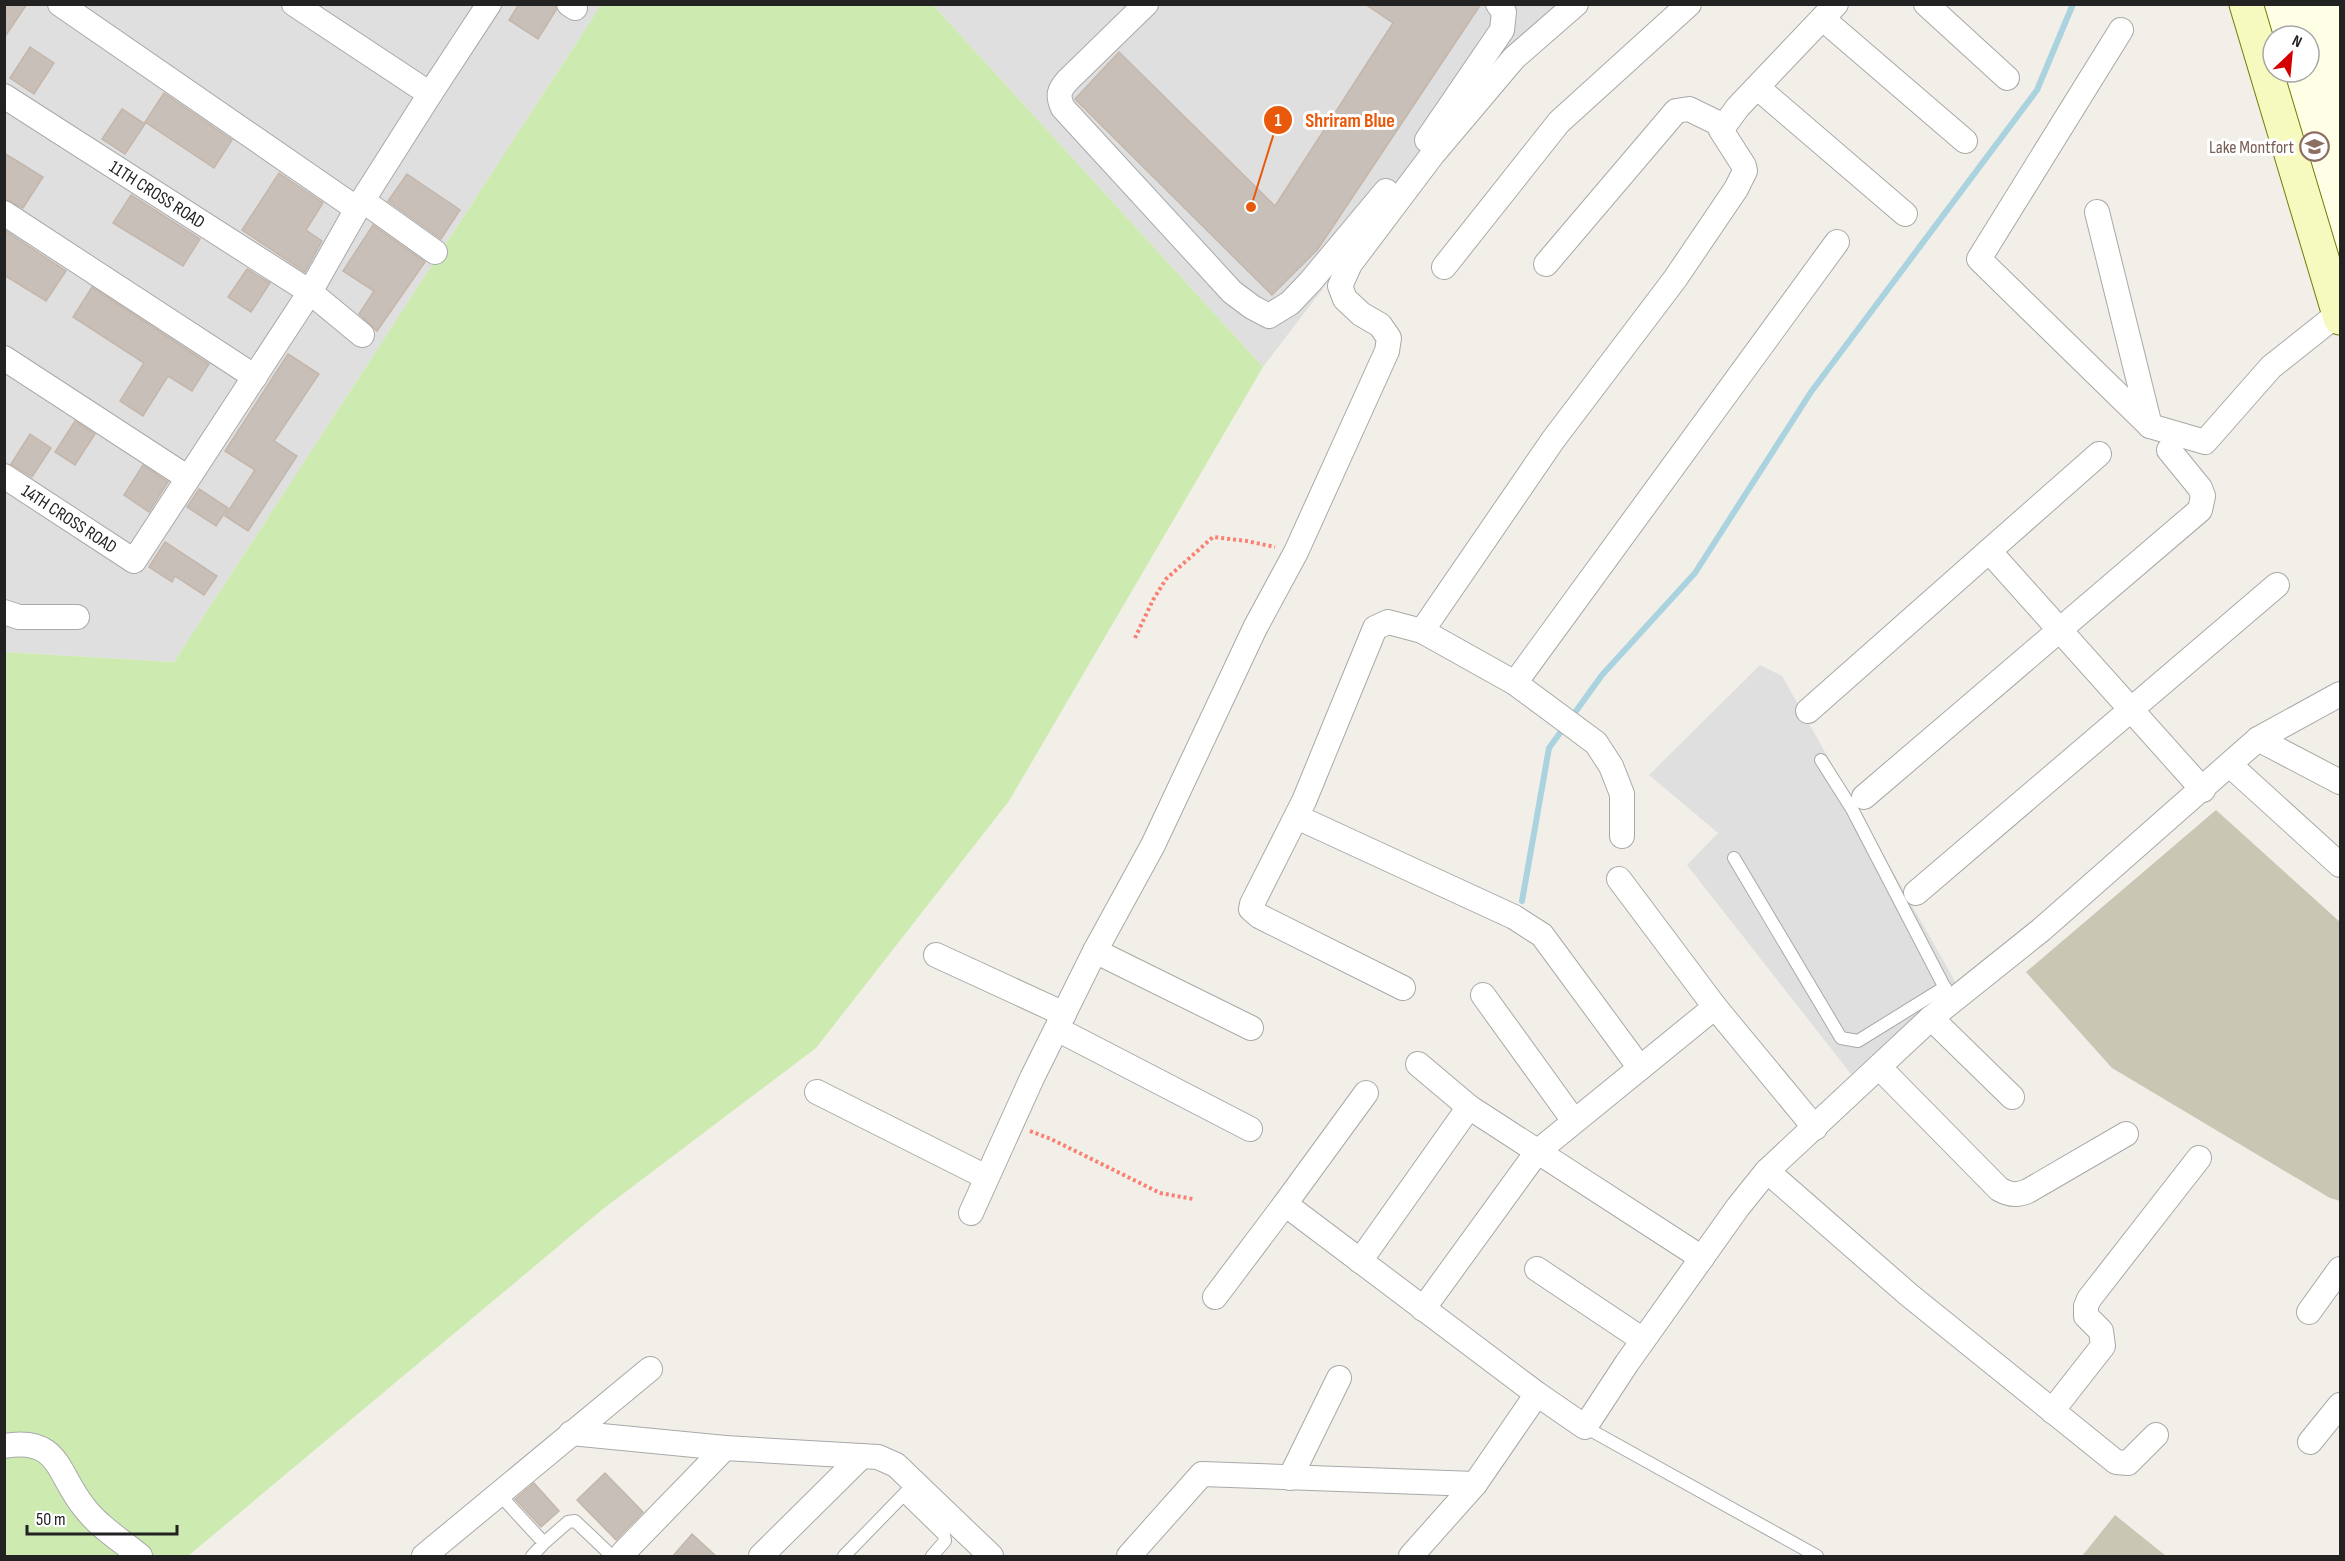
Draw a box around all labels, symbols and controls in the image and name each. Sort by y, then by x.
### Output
north arrow [2261,24,2321,84]
text: N [2289,31,2305,52]
callout: Shriram Blue [1263,101,1406,139]
text: Shriram Blue [1305,109,1395,133]
text: 1 [1274,110,1282,131]
school or university icon: Lake Montfort [2299,131,2331,163]
place label: Lake Montfort [2209,137,2294,158]
street label: 11TH CROSS ROAD [106,156,209,232]
street label: 14TH CROSS ROAD [18,480,121,557]
scale bar [27,1498,177,1536]
text: 50 m [36,1509,66,1530]

